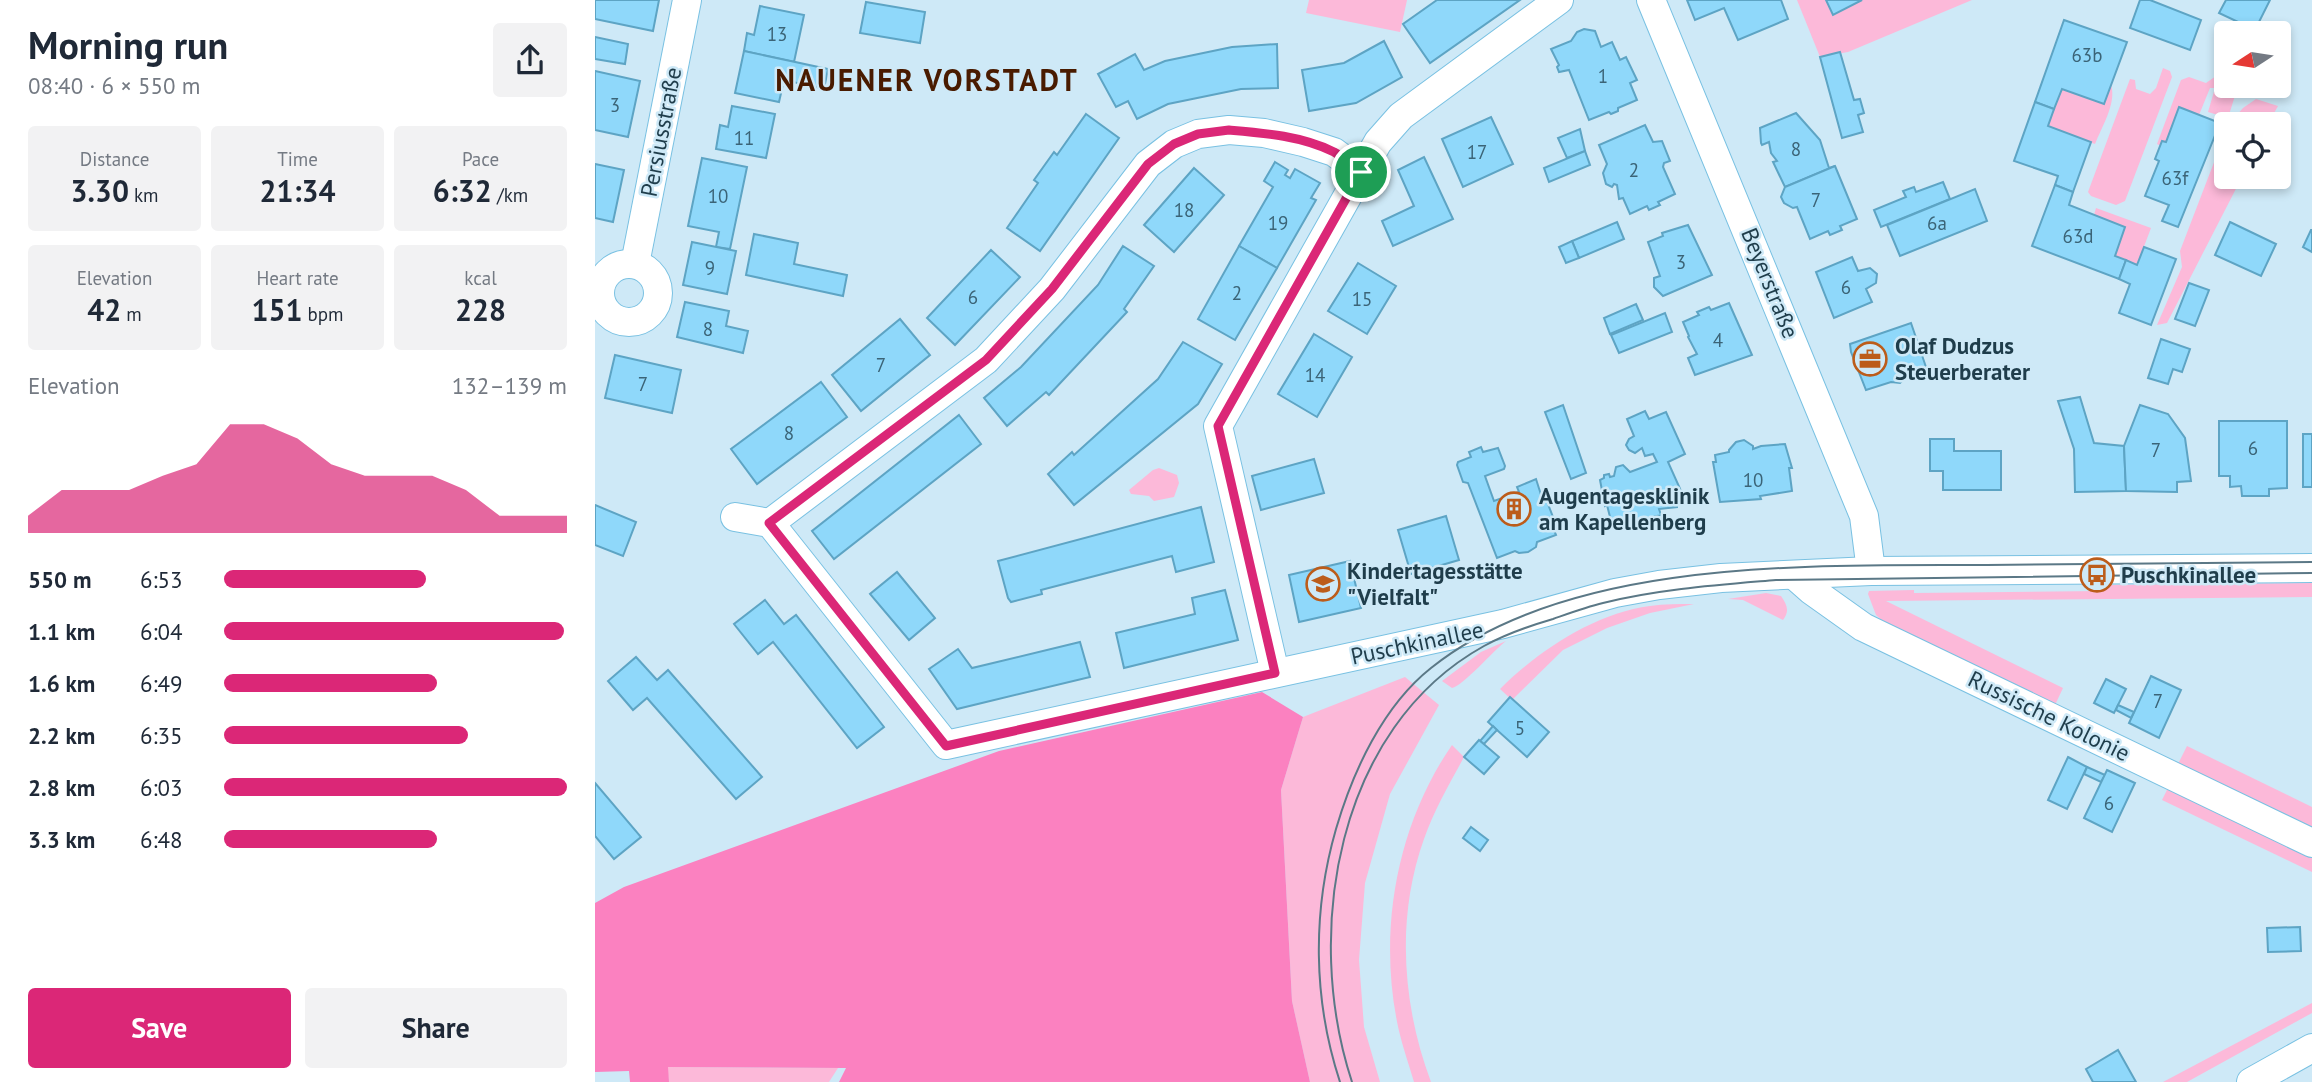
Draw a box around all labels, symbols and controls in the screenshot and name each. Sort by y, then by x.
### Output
text: Morning run [28,20,228,69]
north arrow [2214,21,2291,98]
map controls [2214,21,2291,189]
house number: 13 [767,22,787,46]
button: share [493,23,567,97]
house number: 63b [2072,43,2102,67]
district label: NAUENER VORSTADT [775,60,1079,99]
house number: 1 [1598,64,1608,88]
street label: Persiusstraße [634,65,687,199]
text: 08:40 · 6 × 550 m [28,71,200,100]
house number: 3 [610,93,620,117]
button: locate [2214,112,2291,189]
house number: 11 [734,126,754,150]
house number: 8 [1791,137,1801,161]
house number: 17 [1467,140,1487,164]
pin [1331,142,1391,202]
text: Distance [80,147,149,171]
text: Time [277,147,318,171]
text: Pace [462,147,499,171]
icon: arrive [1342,153,1380,191]
house number: 2 [1629,158,1639,182]
house number: 63f [2162,166,2189,190]
text: 3.30 [70,171,129,210]
text: 21:34 [259,171,336,210]
text: 6:32 [433,171,492,210]
text: km [129,183,159,207]
text: /km [492,183,528,207]
house number: 10 [708,184,728,208]
house number: 7 [1811,188,1821,212]
house number: 18 [1174,198,1194,222]
house number: 19 [1268,211,1288,235]
house number: 6a [1927,211,1947,235]
street label: Beyerstraße [1735,223,1806,342]
house number: 63d [2063,224,2093,248]
house number: 3 [1676,250,1686,274]
house number: 9 [705,256,715,280]
text: Elevation [77,266,152,290]
text: Heart rate [256,266,339,290]
text: kcal [464,266,497,290]
house number: 6 [1841,275,1851,299]
house number: 2 [1232,281,1242,305]
house number: 6 [968,285,978,309]
house number: 15 [1352,287,1372,311]
text: 42 [87,290,121,329]
text: 151 [251,290,302,329]
text: 228 [455,290,506,329]
text: m [121,302,142,326]
text: bpm [302,302,344,326]
house number: 8 [703,317,713,341]
house number: 4 [1713,328,1723,352]
place label: Olaf Dudzus Steuerberater [1895,331,2031,386]
office icon: Olaf Dudzus Steuerberater [1851,340,1889,378]
house number: 7 [876,353,886,377]
house number: 14 [1305,363,1325,387]
text: Elevation [28,371,120,400]
text: 132–139 m [452,371,567,400]
house number: 7 [638,372,648,396]
house number: 8 [784,421,794,445]
house number: 6 [2248,436,2258,460]
house number: 7 [2151,438,2161,462]
house number: 10 [1743,468,1763,492]
place label: Augentagesklinik am Kapellenberg [1539,481,1710,536]
building icon: Augentagesklinik am Kapellenberg [1495,490,1533,528]
place label: Kindertagesstätte "Vielfalt" [1347,556,1523,611]
bus stop icon: Puschkinallee [2078,556,2116,594]
place label: Puschkinallee [2121,560,2256,589]
text: 550 m [28,565,91,594]
text: 6:53 [140,565,183,594]
school or university icon: Kindertagesstätte "Vielfalt" [1304,565,1342,603]
street label: Puschkinallee [1348,614,1486,671]
text: 1.1 km [28,617,95,646]
text: 6:04 [140,617,183,646]
street label: Russische Kolonie [1964,664,2135,767]
text: 1.6 km [28,669,95,698]
text: 6:49 [140,669,183,698]
house number: 7 [2153,689,2163,713]
house number: 5 [1515,716,1525,740]
text: 2.2 km [28,721,95,750]
text: 6:35 [140,721,183,750]
text: 2.8 km [28,773,95,802]
text: 6:03 [140,773,183,802]
house number: 6 [2104,791,2114,815]
text: 3.3 km [28,825,95,854]
text: 6:48 [140,825,183,854]
button: Save [28,988,291,1068]
button: Share [305,988,567,1068]

